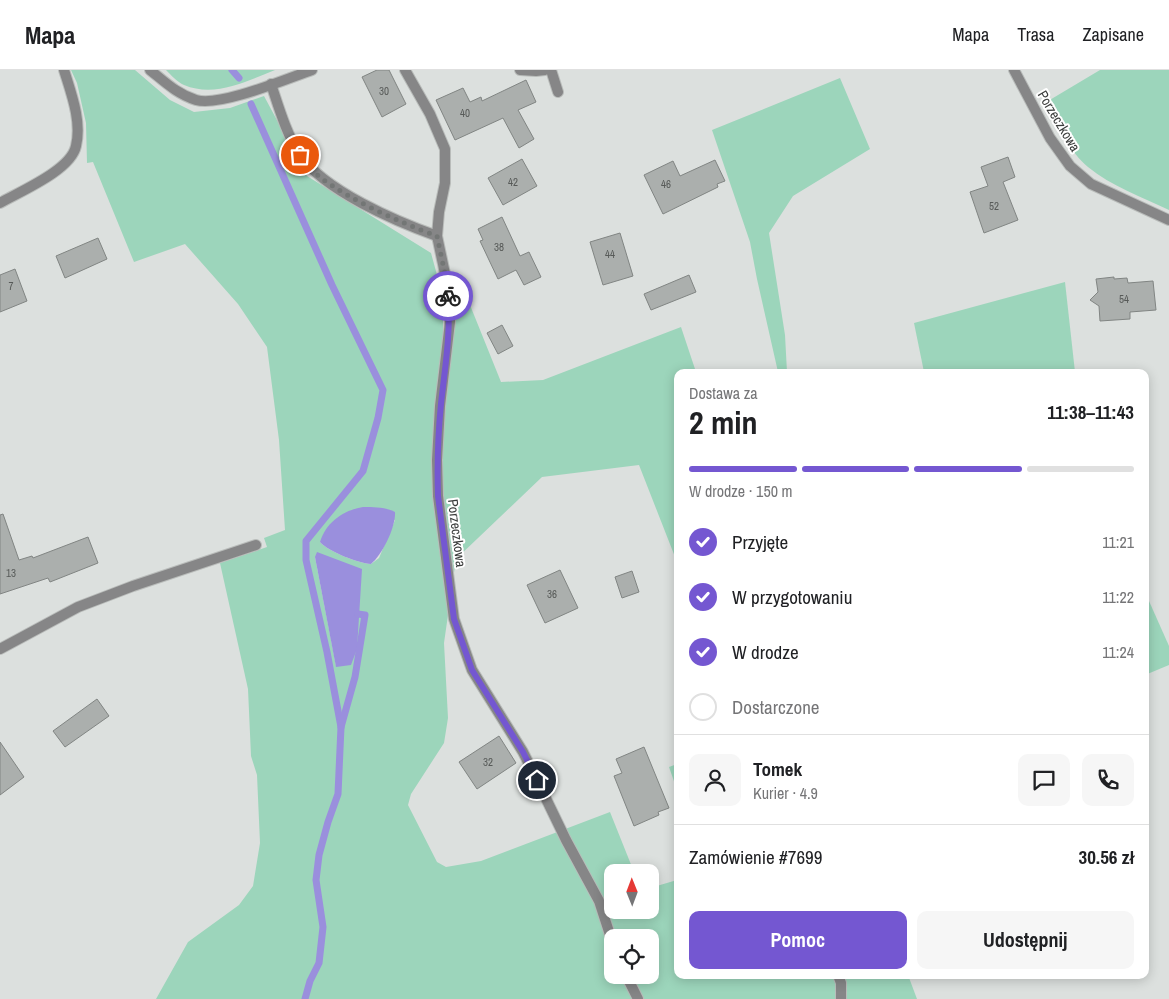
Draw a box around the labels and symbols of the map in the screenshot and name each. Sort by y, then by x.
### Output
house number: 30 [379,84,389,98]
street label: Porzeczkowa [1034,87,1085,155]
house number: 40 [460,106,470,120]
pin [279,134,321,176]
house number: 42 [508,175,518,189]
house number: 46 [661,177,671,191]
house number: 52 [989,199,999,213]
house number: 38 [494,240,504,254]
house number: 44 [605,247,615,261]
courier [423,271,473,321]
house number: 7 [8,279,14,293]
house number: 54 [1119,292,1129,306]
street label: Porzeczkowa [444,498,470,569]
house number: 13 [6,566,16,580]
house number: 36 [547,587,557,601]
house number: 32 [483,755,493,769]
pin [516,759,558,801]
north arrow [604,864,659,919]

